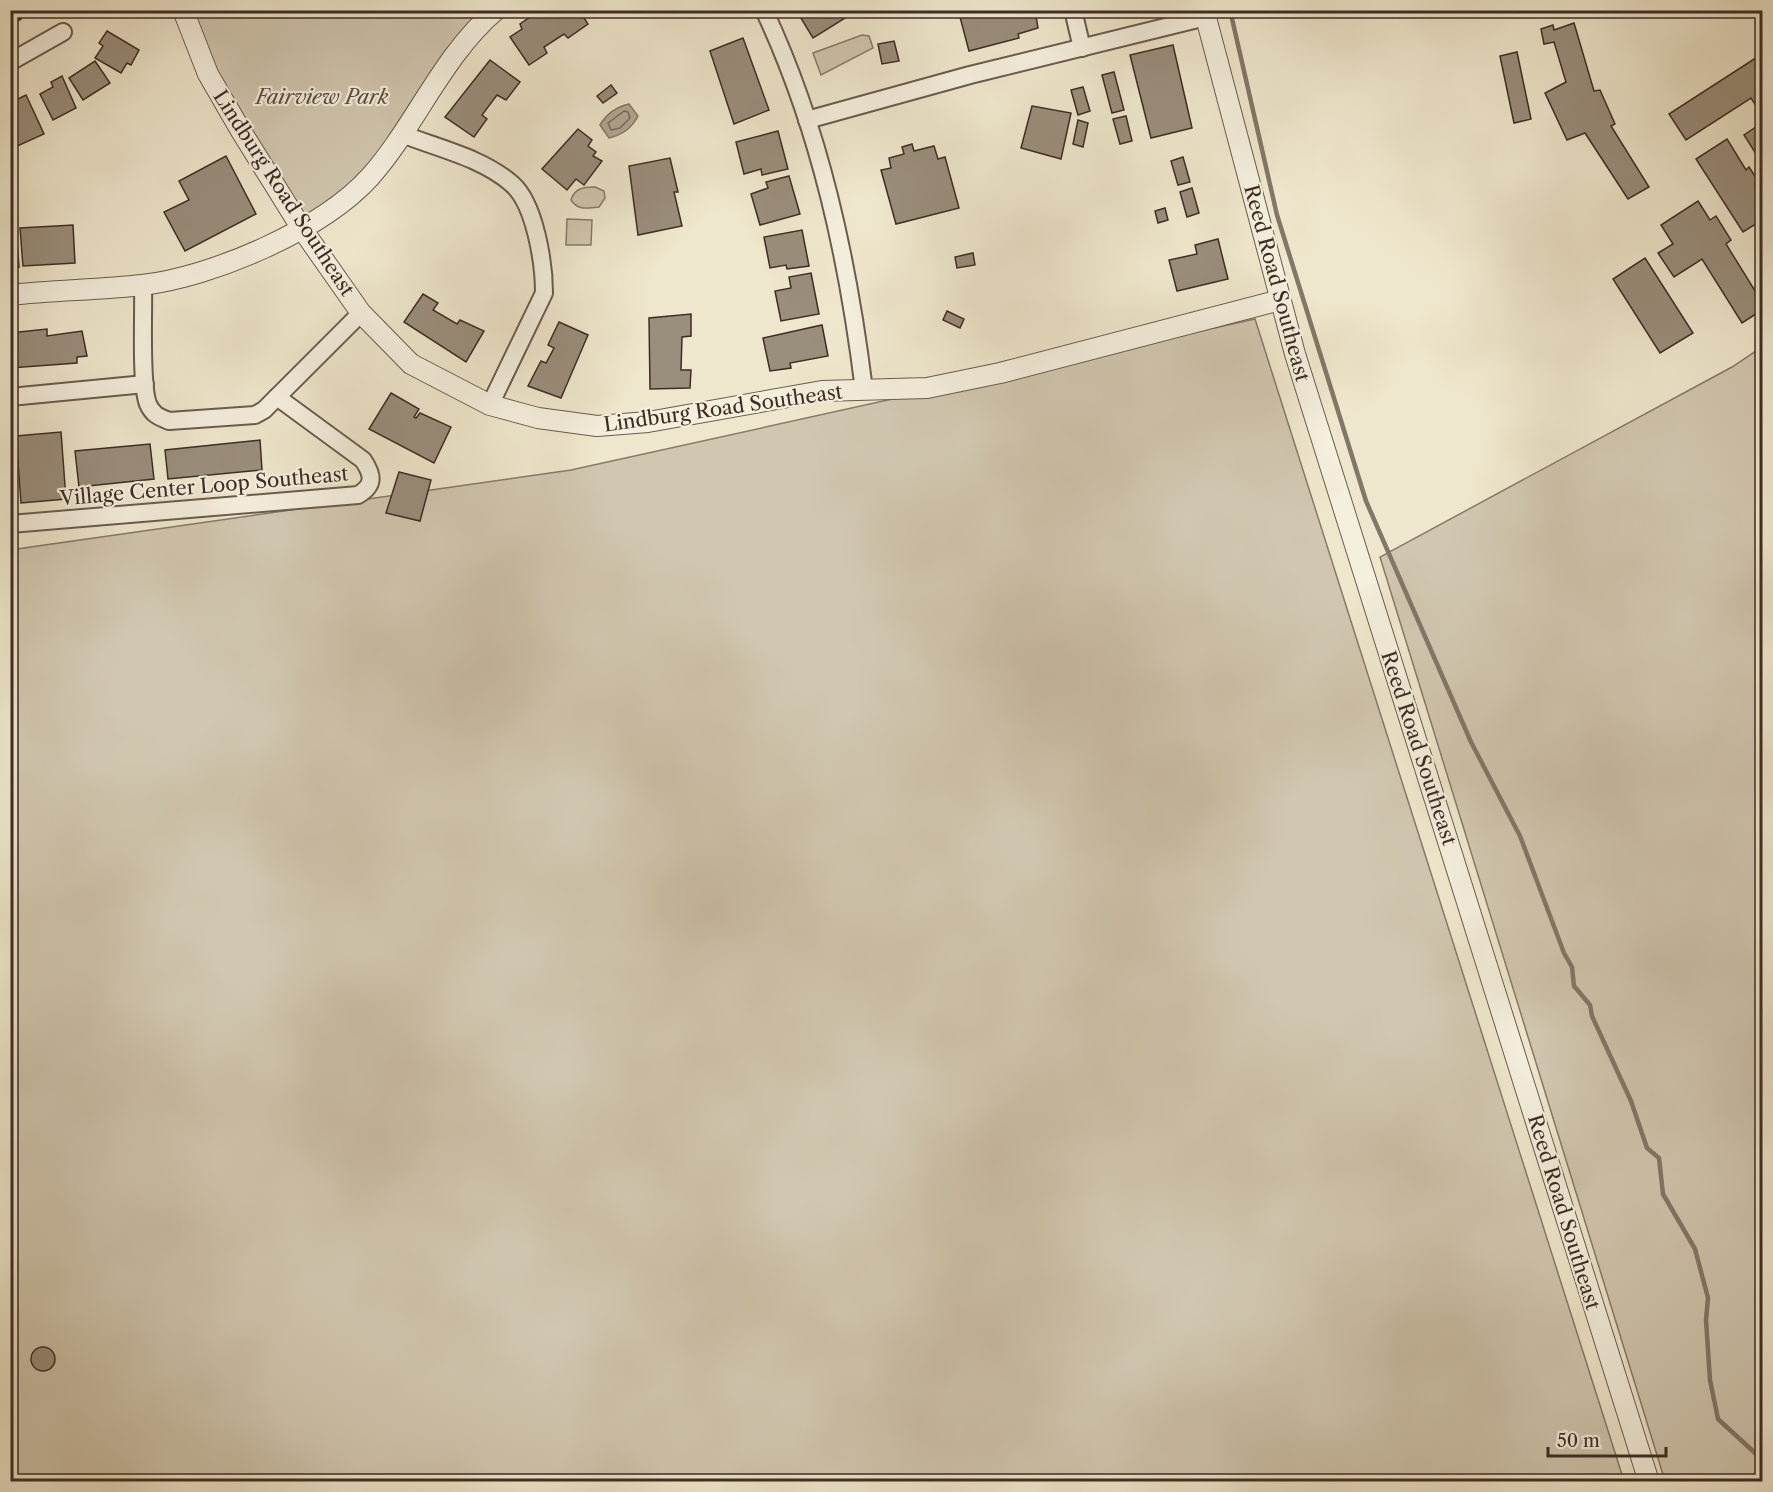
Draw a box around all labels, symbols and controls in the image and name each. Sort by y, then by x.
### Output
street label: Lindburg Road Southeast [208,85,360,301]
park label: Fairview Park [254,85,389,109]
street label: Reed Road Southeast [1239,182,1315,384]
street label: Lindburg Road Southeast [602,379,844,437]
street label: Village Center Loop Southeast [58,461,349,511]
street label: Reed Road Southeast [1376,648,1462,848]
street label: Reed Road Southeast [1523,1112,1605,1312]
scale bar [1548,1420,1666,1458]
text: 50 m [1557,1430,1600,1452]

